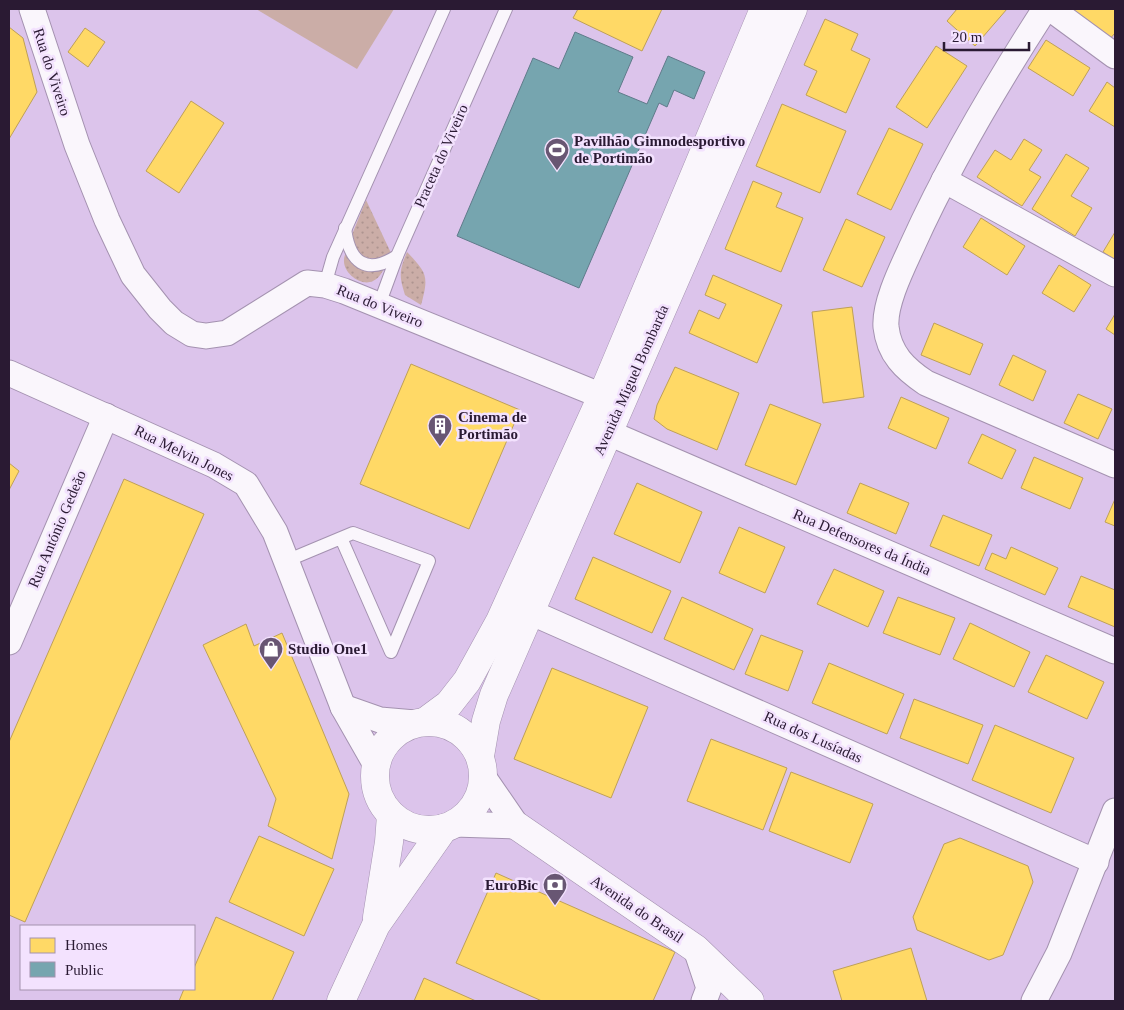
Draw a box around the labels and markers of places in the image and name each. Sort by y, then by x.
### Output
place label: Pavilhão Gimnodesportivo de Portimão [574,133,745,166]
sports icon: Pavilhão Gimnodesportivo de Portimão [544,137,570,171]
place label: Cinema de Portimão [458,409,527,442]
building icon: Cinema de Portimão [427,413,453,447]
shop icon: Studio One1 [258,636,284,670]
place label: Studio One1 [288,641,368,657]
bank icon: EuroBic [542,872,568,906]
place label: EuroBic [485,877,538,893]

